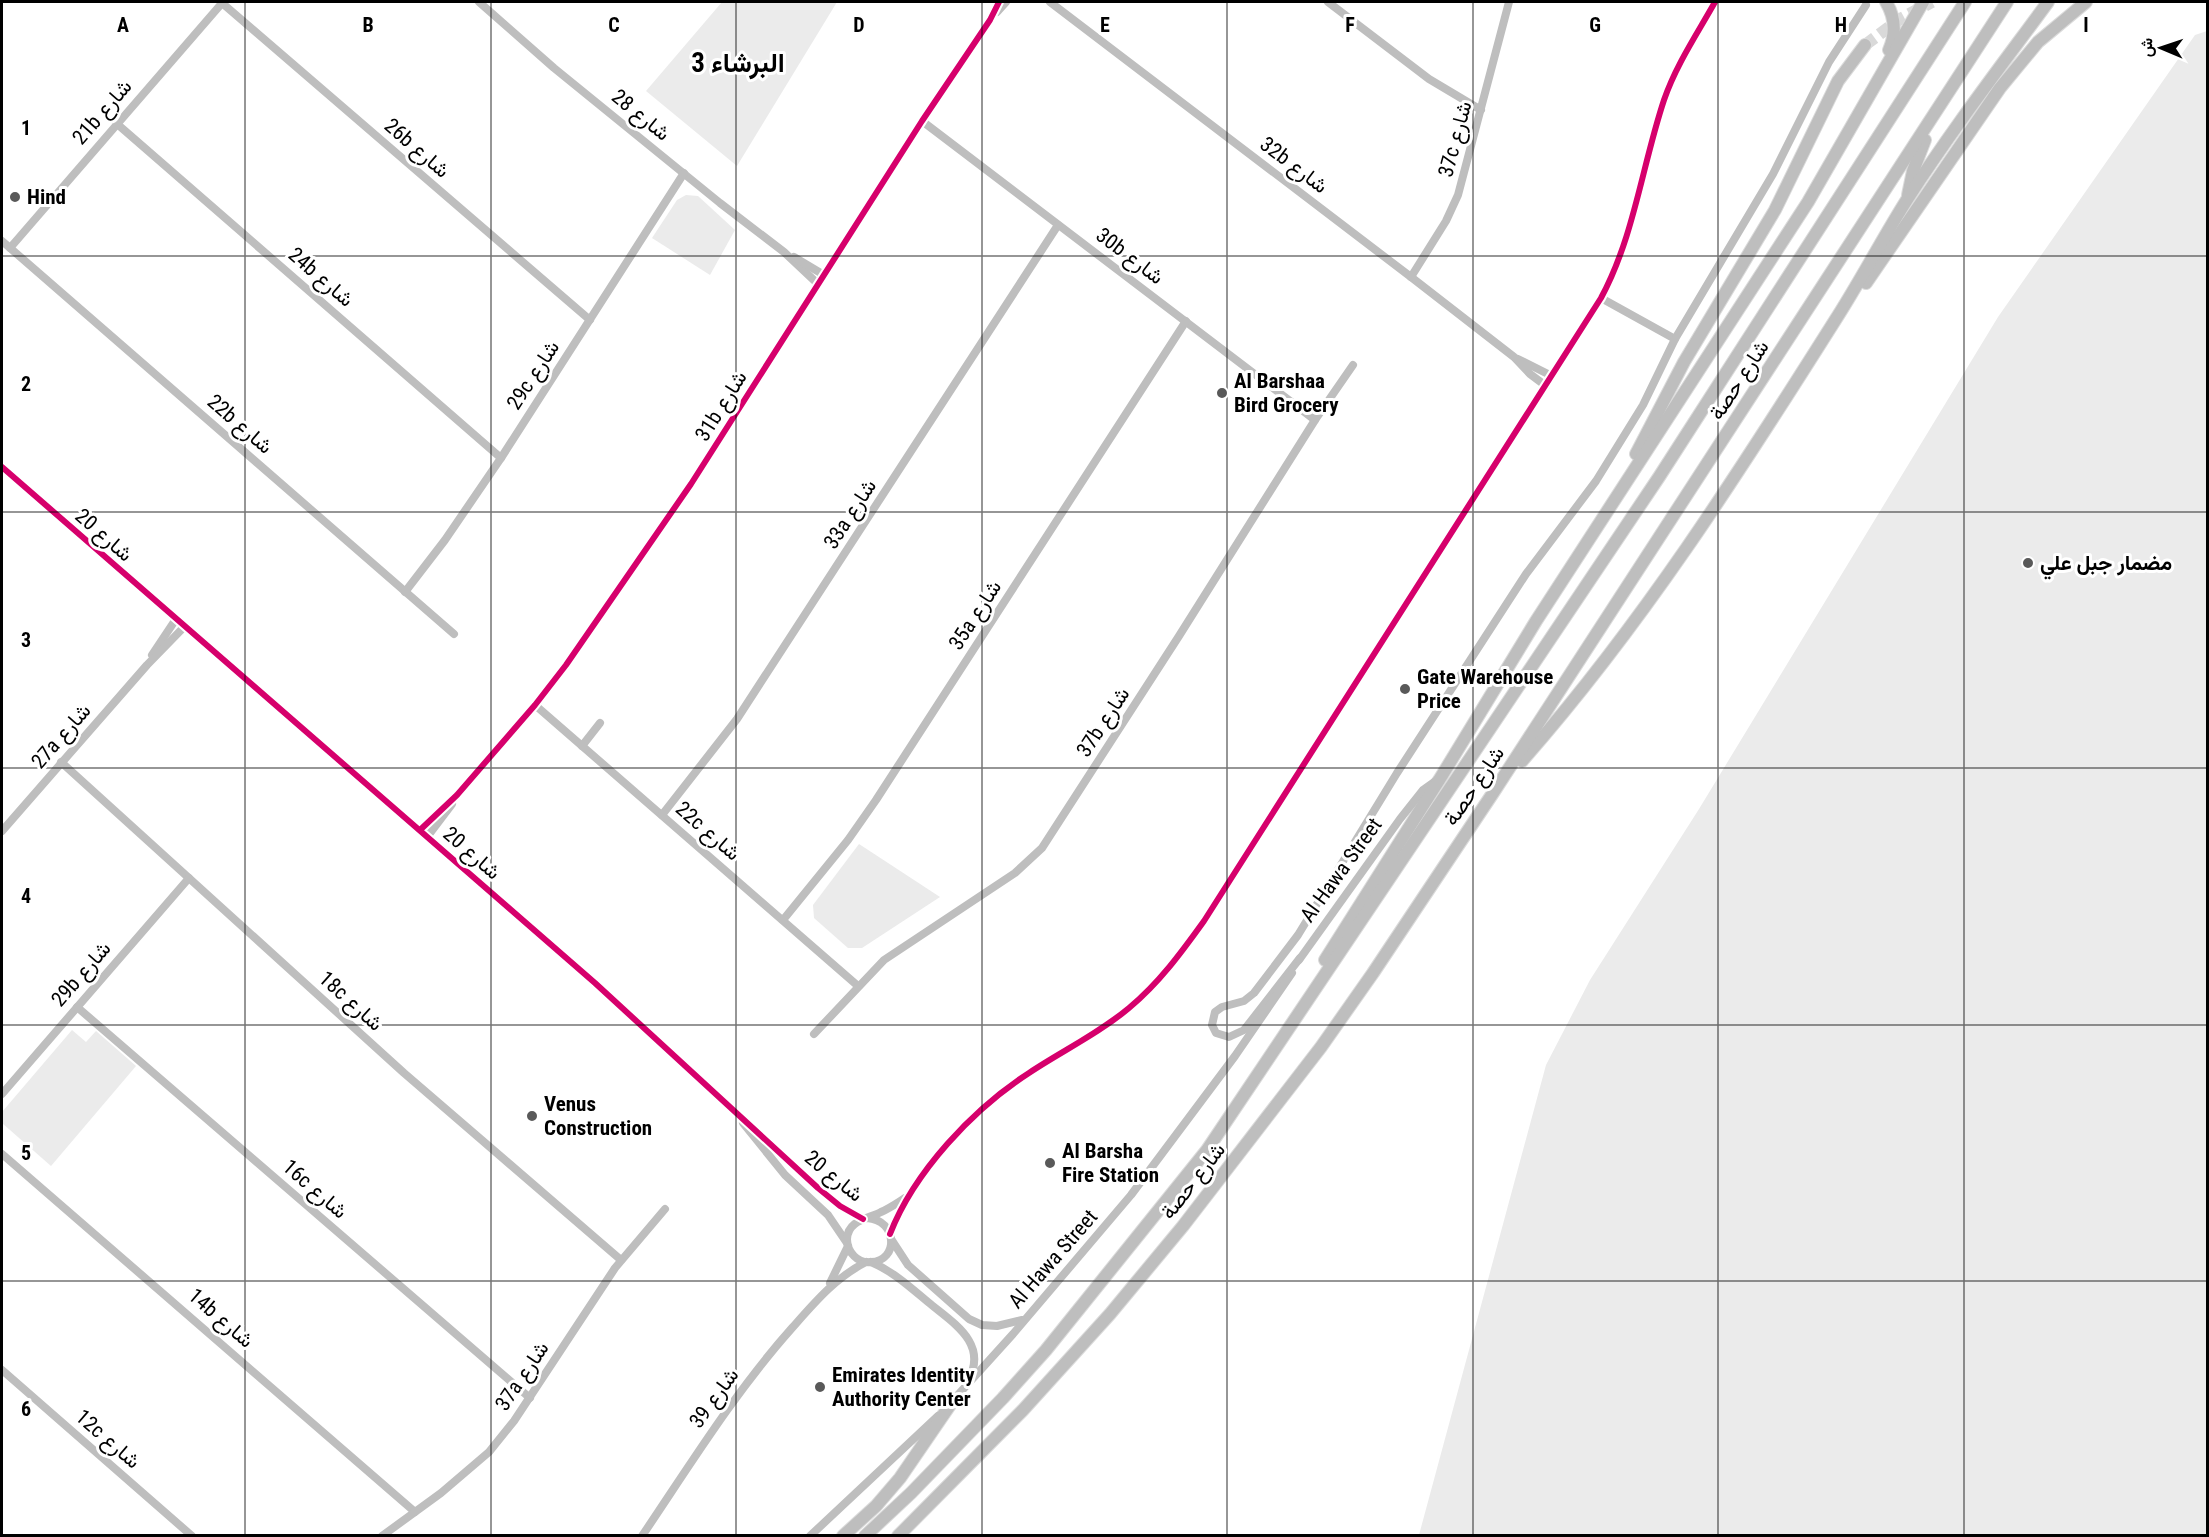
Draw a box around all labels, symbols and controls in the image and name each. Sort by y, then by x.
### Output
text: A [117,13,129,37]
text: B [362,13,374,37]
text: C [608,13,620,37]
text: D [853,13,865,37]
text: E [1100,13,1110,37]
text: F [1345,13,1355,37]
text: G [1589,13,1601,37]
text: H [1835,13,1847,37]
text: I [2083,13,2089,37]
north arrow [2131,18,2191,78]
text: ش [2137,38,2156,57]
district label: البرشاء 3 [691,47,785,80]
street label: 21b شارع [67,75,138,151]
street label: شارع 28 [606,84,675,147]
street label: 37c شارع [1433,98,1479,180]
street label: 26b شارع [378,113,454,184]
text: 1 [21,116,31,140]
street label: 32b شارع [1254,132,1332,200]
place label: Hind [27,185,66,209]
marker: Hind [8,190,22,204]
street label: 30b شارع [1090,223,1168,291]
street label: 24b شارع [282,242,358,313]
street label: 29c شارع [502,336,566,415]
street label: شارع حصة [1704,336,1775,425]
street label: 31b شارع [690,366,754,447]
place label: Al Barshaa Bird Grocery [1234,369,1339,417]
text: 2 [21,372,31,396]
marker: Al Barshaa Bird Grocery [1215,386,1229,400]
street label: 22b شارع [201,389,277,460]
street label: 33a شارع [819,475,883,554]
street label: شارع 20 [69,504,137,568]
place label: مضمار جبل علي [2040,551,2172,580]
marker: مضمار جبل علي [2021,556,2035,570]
street label: 35a شارع [944,576,1008,655]
text: 3 [21,628,31,652]
place label: Gate Warehouse Price [1417,665,1553,713]
marker: Gate Warehouse Price [1398,682,1412,696]
street label: 37b شارع [1072,683,1136,762]
street label: 27a شارع [26,699,97,775]
street label: شارع حصة [1439,742,1511,831]
street label: 22c شارع [670,797,745,867]
street label: Al Hawa Street [1295,813,1387,927]
street label: شارع 20 [437,822,505,886]
text: 4 [21,884,31,908]
street label: 29b شارع [46,937,117,1013]
street label: 18c شارع [313,966,388,1037]
place label: Venus Construction [544,1092,652,1140]
marker: Venus Construction [525,1109,539,1123]
street label: شارع حصة [1156,1138,1232,1225]
place label: Al Barsha Fire Station [1062,1139,1159,1187]
text: 5 [21,1141,31,1165]
street label: شارع 20 [799,1145,868,1208]
street label: 16c شارع [277,1155,352,1225]
marker: Al Barsha Fire Station [1043,1156,1057,1170]
street label: Al Hawa Street [1004,1205,1102,1313]
street label: 14b شارع [182,1283,258,1354]
street label: 37a شارع [490,1337,555,1416]
place label: Emirates Identity Authority Center [832,1363,975,1411]
street label: شارع 39 [684,1364,745,1434]
marker: Emirates Identity Authority Center [813,1380,827,1394]
text: 6 [21,1397,31,1421]
street label: 12c شارع [70,1405,145,1475]

